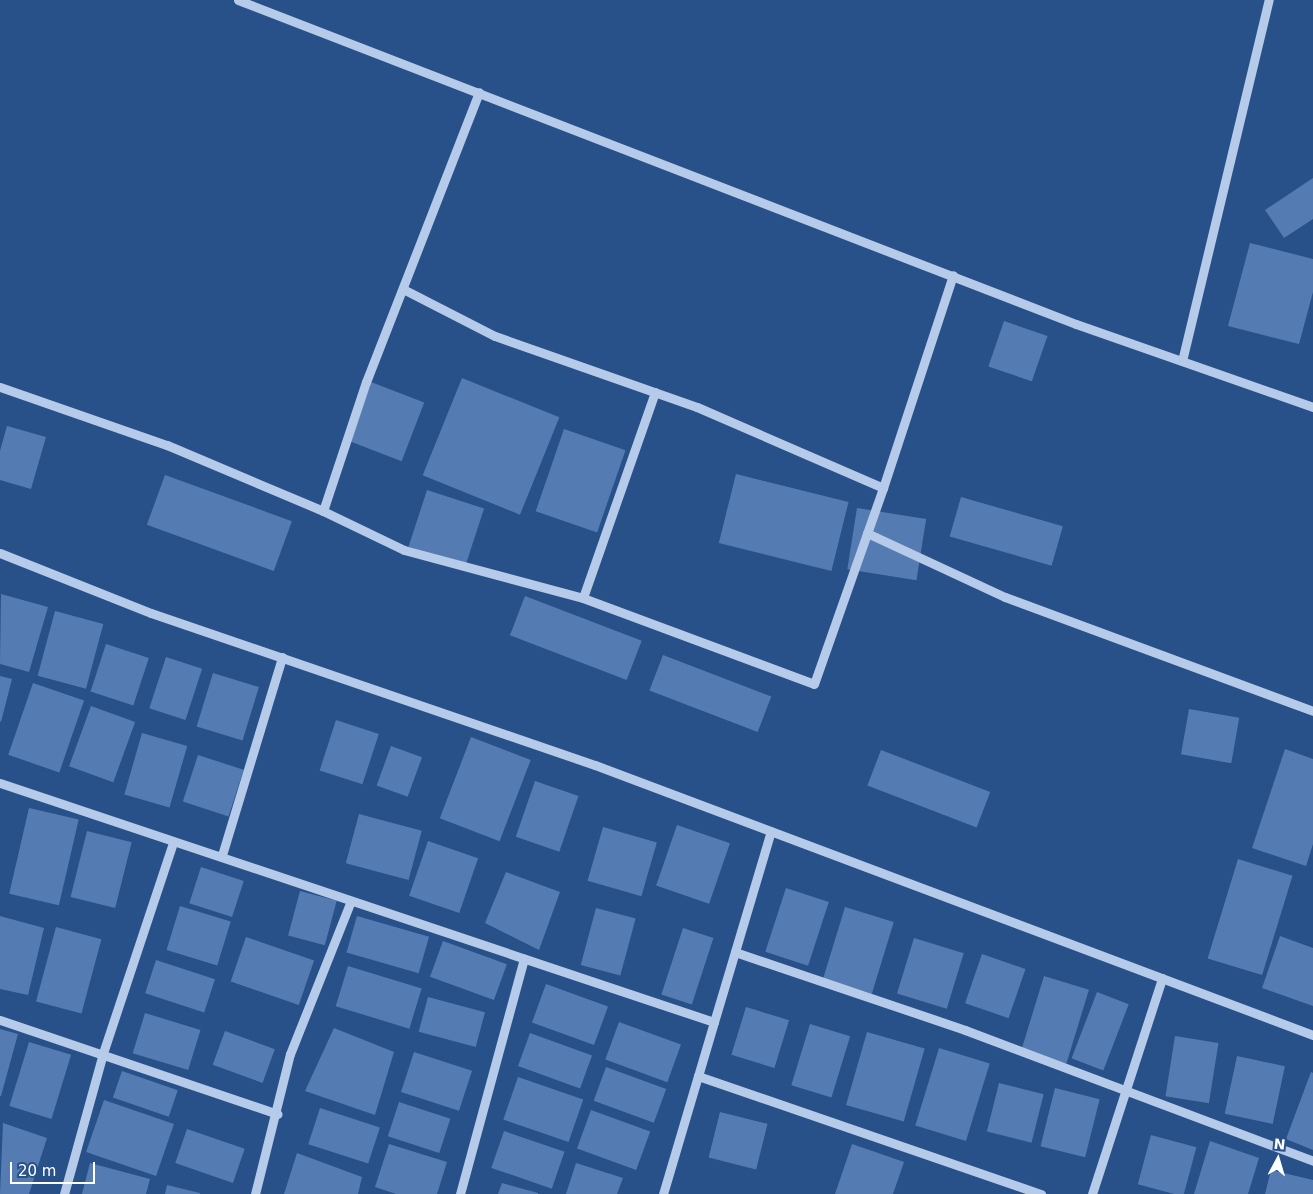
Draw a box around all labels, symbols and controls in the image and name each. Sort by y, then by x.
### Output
north arrow [1253,1134,1303,1184]
text: N [1273,1136,1286,1153]
scale bar [12,1152,98,1184]
text: 20 m [18,1162,56,1180]

